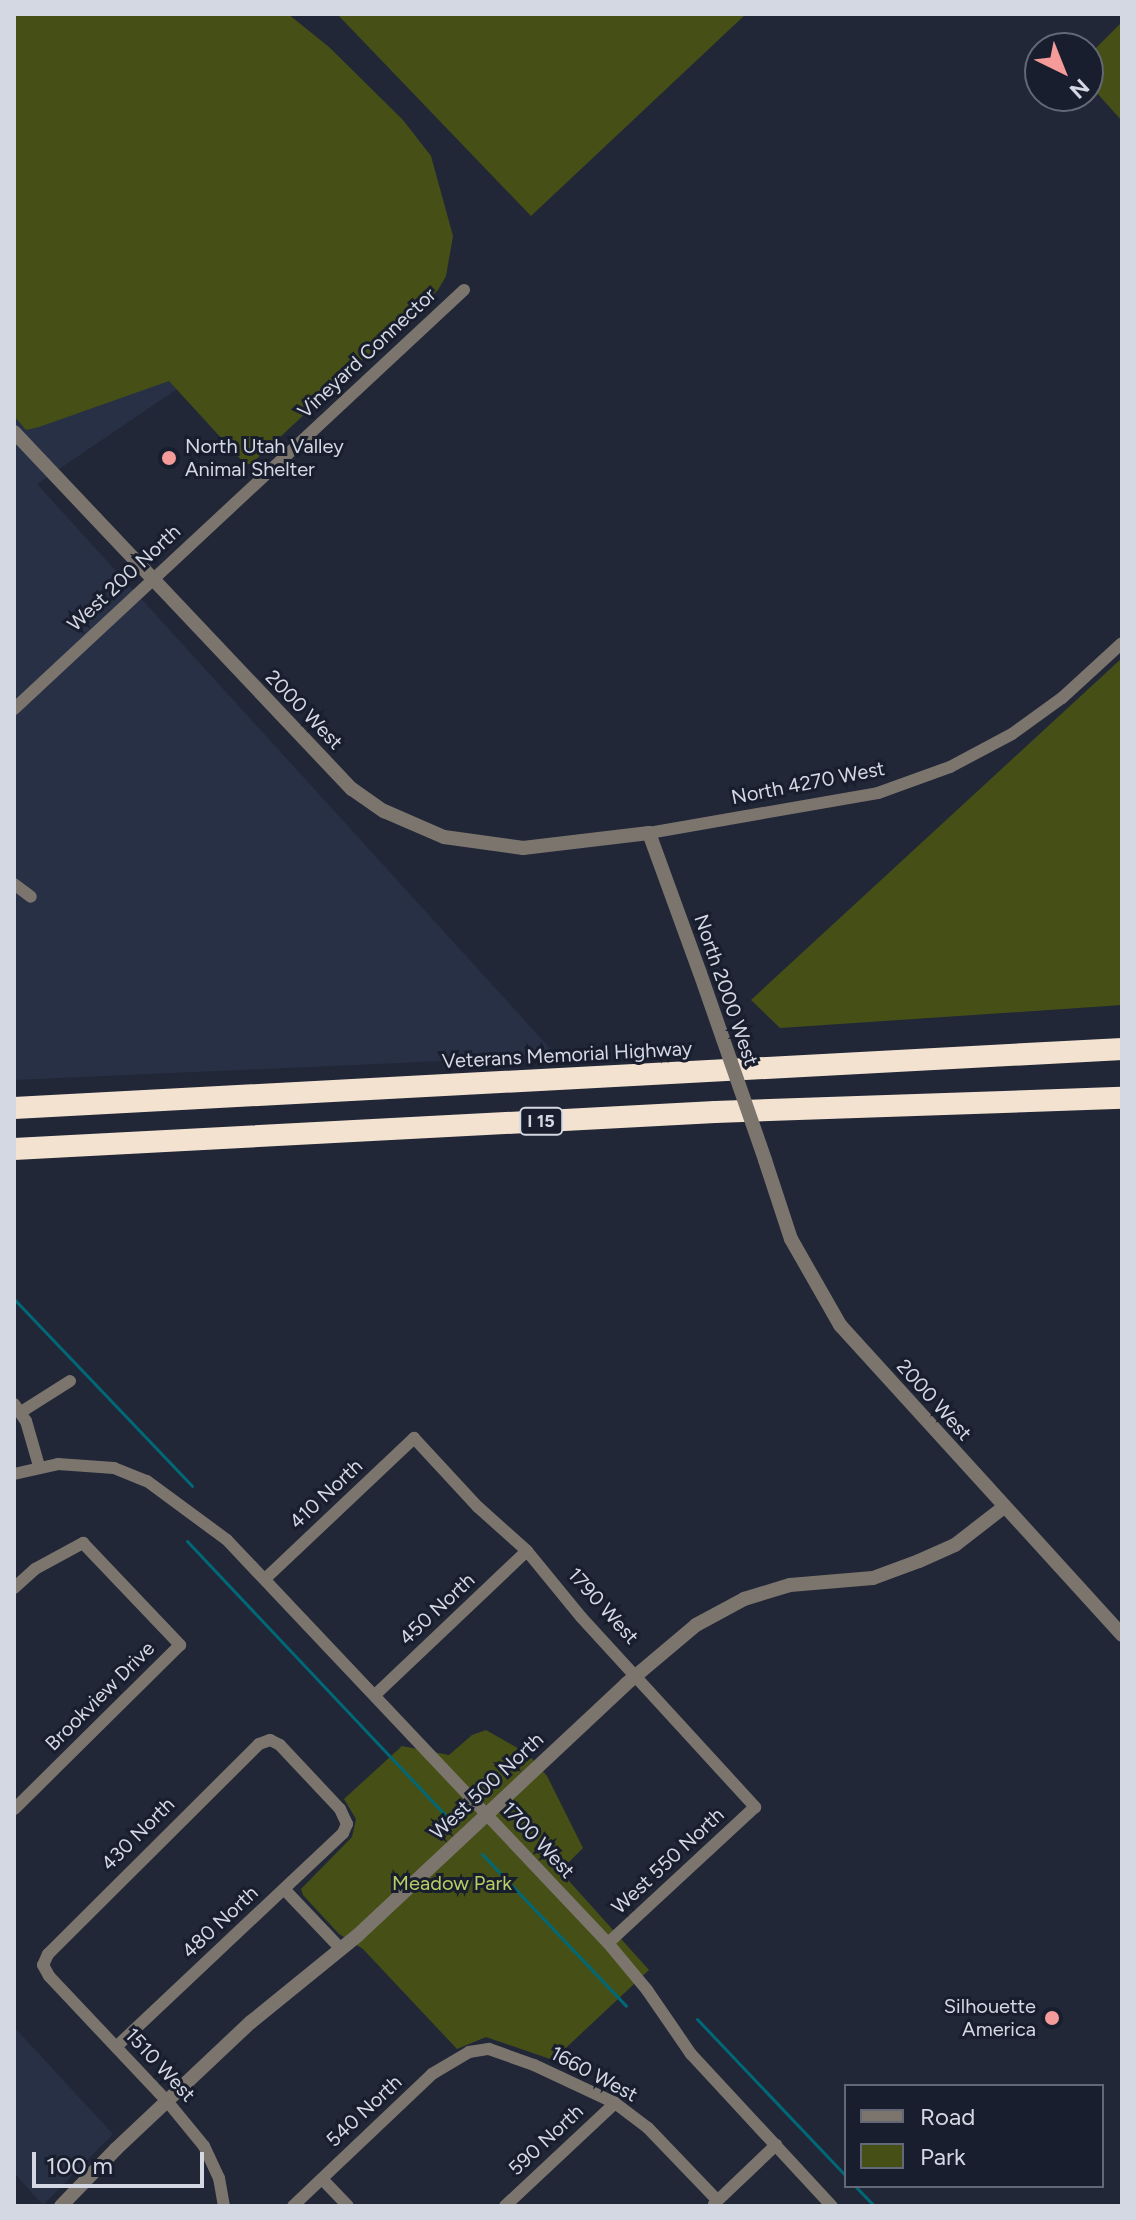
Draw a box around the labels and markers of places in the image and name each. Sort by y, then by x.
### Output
place label: North Utah Valley Animal Shelter [185,434,344,481]
marker: North Utah Valley Animal Shelter [160,449,178,467]
place label: Silhouette America [944,1994,1036,2041]
marker: Silhouette America [1043,2009,1061,2027]

